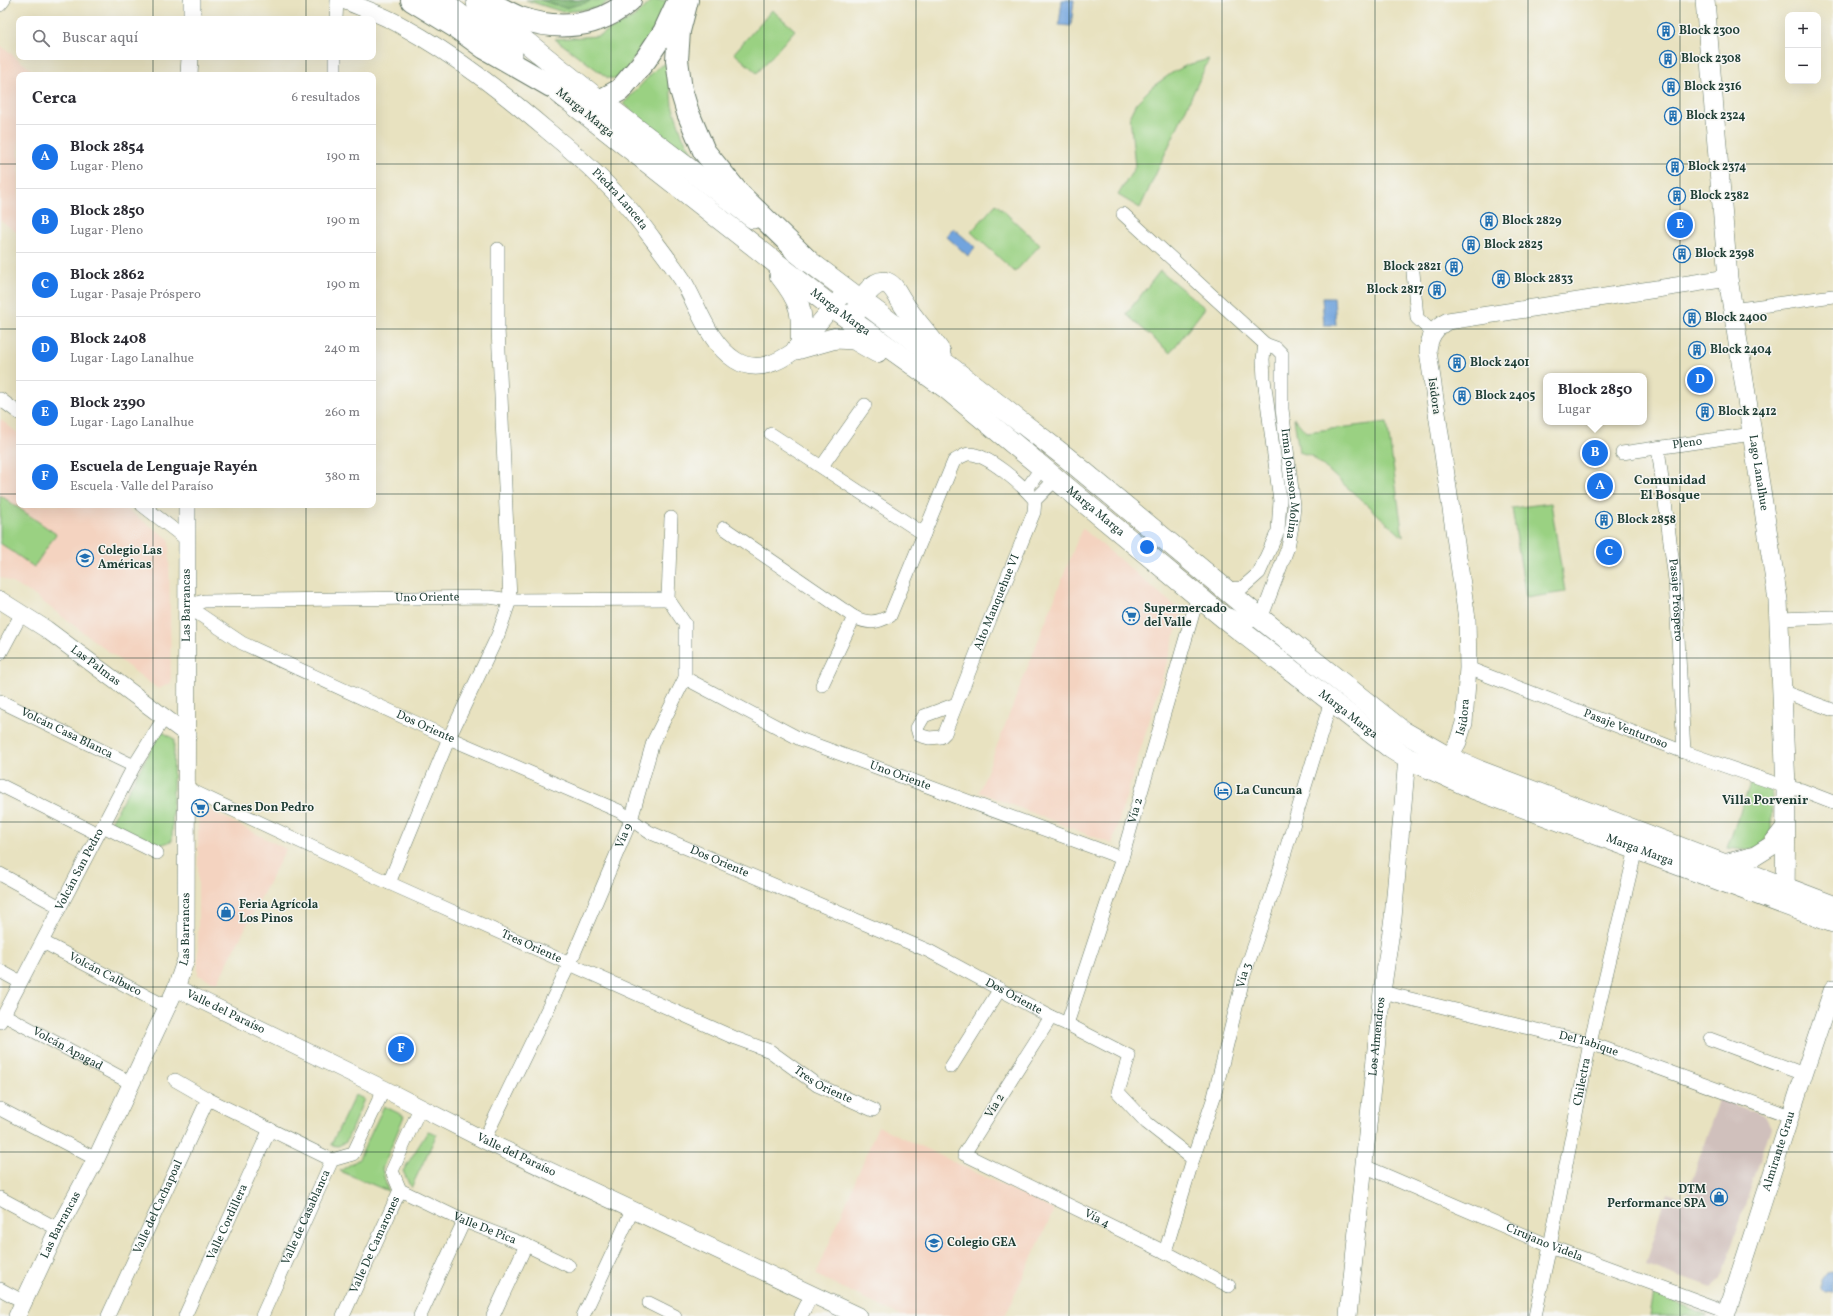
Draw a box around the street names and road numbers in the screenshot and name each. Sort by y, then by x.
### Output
street label: Marga Marga [552,84,618,142]
street label: Piedra Lanceta [588,165,651,234]
street label: Marga Marga [807,285,874,340]
street label: Isidora [1423,376,1445,416]
street label: Irma Johnson Molina [1276,427,1302,540]
street label: Pleno [1671,433,1703,454]
street label: Lago Lanalhue [1744,434,1772,512]
street label: Marga Marga [1063,483,1128,540]
street label: Alto Manquehue VI [970,552,1024,653]
street label: Pasaje Próspero [1664,557,1686,642]
street label: Las Barrancas [179,569,195,642]
street label: Uno Oriente [395,589,460,606]
street label: Las Palmas [67,642,124,690]
street label: Marga Marga [1315,686,1381,743]
street label: Isidora [1452,698,1474,738]
street label: Volcán Casa Blanca [18,704,115,763]
street label: Pasaje Venturoso [1581,706,1670,753]
street label: Dos Oriente [393,707,457,748]
street label: Uno Oriente [867,757,933,795]
street label: Vía 2 [1124,796,1147,826]
street label: Vía 9 [612,821,637,851]
street label: Volcán San Pedro [52,826,108,914]
street label: Marga Marga [1604,830,1676,870]
street label: Dos Oriente [687,842,752,882]
street label: Las Barrancas [176,893,194,968]
street label: Tres Oriente [498,926,564,967]
street label: Volcán Calbuco [66,949,144,1000]
street label: Vía 3 [1233,960,1256,990]
street label: Dos Oriente [982,975,1045,1019]
street label: Valle del Paraíso [183,986,268,1038]
street label: Los Almendros [1365,996,1389,1077]
street label: Volcán Apagad [29,1024,106,1074]
street label: Del Tabique [1557,1028,1621,1061]
street label: Chilectra [1570,1056,1595,1107]
street label: Tres Oriente [790,1063,855,1108]
street label: Vía 2 [981,1091,1009,1121]
street label: Almirante Grau [1759,1109,1800,1193]
street label: Valle del Paraíso [474,1129,558,1181]
street label: Valle del Cachapoal [130,1157,187,1257]
street label: Valle de Casablanca [278,1167,335,1268]
street label: Valle Cordillera [203,1182,252,1263]
street label: Las Barrancas [37,1189,85,1261]
street label: Valle De Camarones [346,1194,404,1296]
street label: Vía 4 [1081,1206,1112,1232]
street label: Valle De Pica [450,1209,519,1249]
street label: Cirujano Videla [1503,1220,1585,1265]

